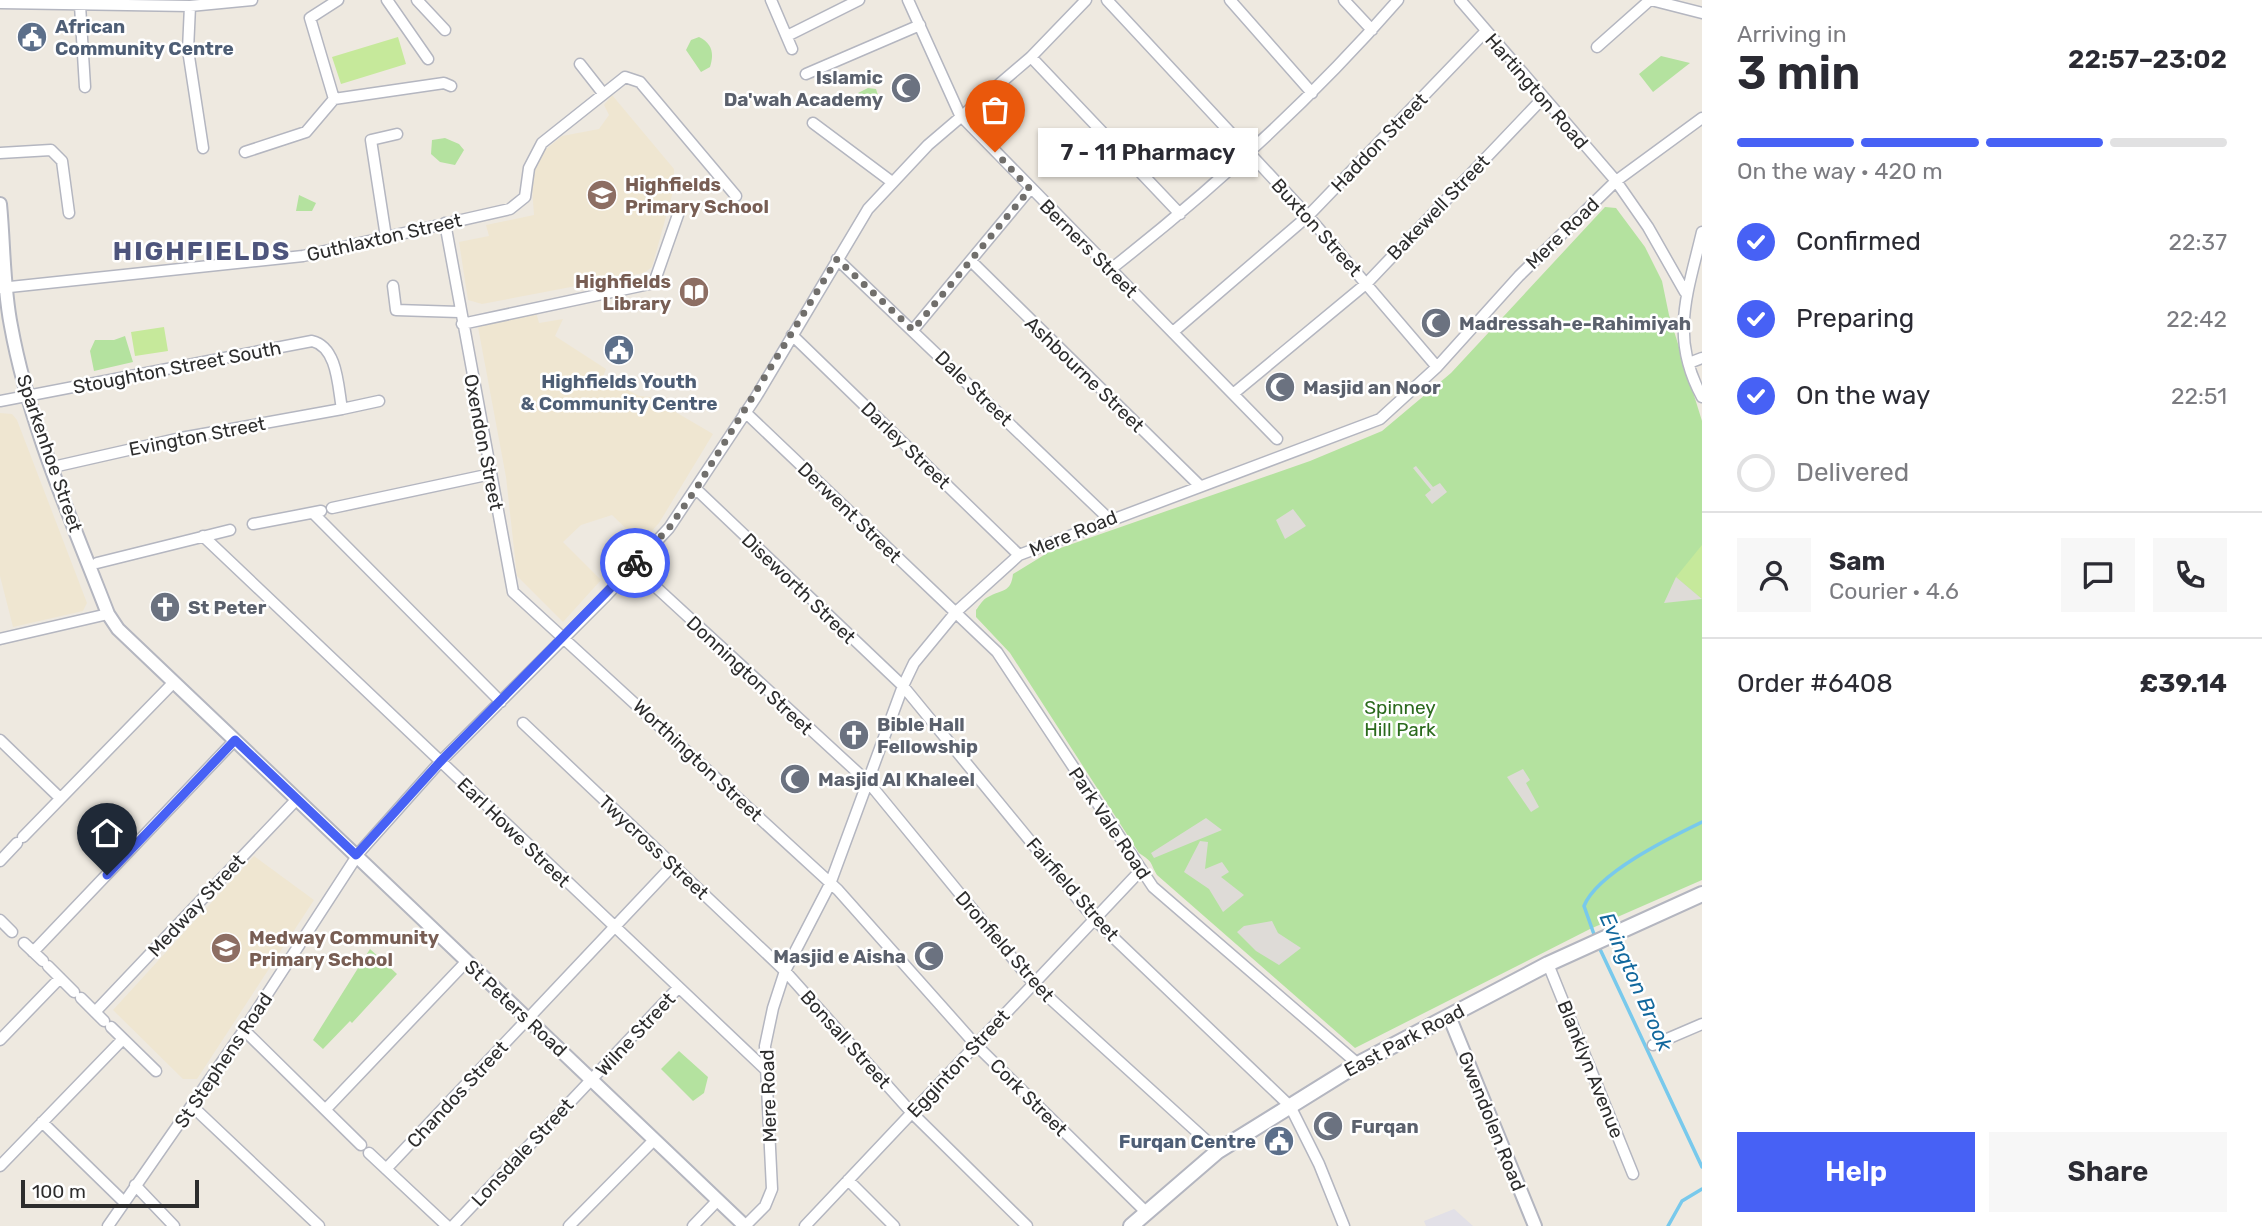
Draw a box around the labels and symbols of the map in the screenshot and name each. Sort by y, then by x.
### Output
place label: African Community Centre [55,15,234,60]
public building icon: African Community Centre [15,20,49,54]
street label: Hartington Road [1480,29,1593,154]
place label: Islamic Da'wah Academy [724,66,884,111]
mosque icon: Islamic Da'wah Academy [889,71,923,105]
pin [965,80,1025,152]
street label: Haddon Street [1326,88,1433,197]
callout: 7 - 11 Pharmacy [1037,128,1258,176]
street label: Bakewell Street [1382,150,1495,265]
place label: Highfields Primary School [625,173,769,218]
street label: Buxton Street [1267,174,1367,281]
school or university icon: Highfields Primary School [585,178,619,212]
street label: Mere Road [1521,193,1604,274]
street label: Berners Street [1035,195,1143,303]
street label: Guthlaxton Street [304,208,464,266]
district label: HIGHFIELDS [113,236,291,267]
place label: Highfields Library [575,270,672,315]
library icon: Highfields Library [677,275,711,309]
mosque icon: Madressah-e-Rahimiyah [1419,306,1453,340]
street label: Ashbourne Street [1020,312,1149,437]
place label: Madressah-e-Rahimiyah [1459,312,1691,335]
public building icon: Highfields Youth & Community Centre [602,333,636,367]
street label: Stoughton Street South [71,336,283,399]
street label: Dale Street [930,346,1017,431]
place label: Highfields Youth & Community Centre [521,370,717,415]
mosque icon: Masjid an Noor [1263,370,1297,404]
street label: Sparkenhoe Street [12,371,87,535]
street label: Oxendon Street [459,372,508,513]
place label: Masjid an Noor [1303,376,1441,399]
street label: Darley Street [856,397,956,494]
street label: Evington Street [127,412,268,461]
street label: Derwent Street [793,457,907,568]
street label: Mere Road [1026,505,1121,562]
courier [600,528,670,598]
street label: Diseworth Street [737,528,861,649]
church icon: St Peter [148,590,182,624]
place label: St Peter [188,596,267,619]
street label: Donnington Street [682,611,818,740]
street label: Worthington Street [628,694,768,827]
park label: Spinney Hill Park [1364,696,1436,741]
place label: Bible Hall Fellowship [877,713,978,758]
church icon: Bible Hall Fellowship [837,718,871,752]
mosque icon: Masjid Al Khaleel [778,762,812,796]
street label: Park Vale Road [1064,763,1156,884]
place label: Masjid Al Khaleel [818,768,975,791]
street label: Earl Howe Street [452,773,575,892]
street label: Twycross Street [594,790,714,905]
pin [77,803,137,875]
street label: Fairfield Street [1021,833,1124,946]
street label: Medway Street [143,849,250,961]
street label: Dronfield Street [950,886,1059,1007]
water label: Evington Brook [1595,909,1679,1056]
place label: Medway Community Primary School [249,926,440,971]
school or university icon: Medway Community Primary School [209,931,243,965]
mosque icon: Masjid e Aisha [912,939,946,973]
place label: Masjid e Aisha [773,945,906,968]
street label: St Peters Road [460,955,571,1062]
street label: Bonsall Street [796,986,896,1094]
street label: Wilne Street [591,987,680,1081]
street label: St Stephens Road [170,988,277,1132]
street label: Blanklyn Avenue [1552,997,1629,1141]
street label: East Park Road [1340,999,1468,1082]
street label: Egginton Street [902,1004,1015,1122]
street label: Chandos Street [402,1036,513,1153]
street label: Gwendolen Road [1453,1048,1530,1194]
street label: Mere Road [755,1049,782,1143]
street label: Cork Street [985,1054,1073,1141]
street label: Lonsdale Street [466,1093,579,1211]
mosque icon: Furqan [1311,1109,1345,1143]
place label: Furqan [1351,1115,1419,1138]
public building icon: Furqan Centre [1262,1124,1296,1158]
place label: Furqan Centre [1119,1130,1256,1153]
scale bar [21,1177,200,1209]

